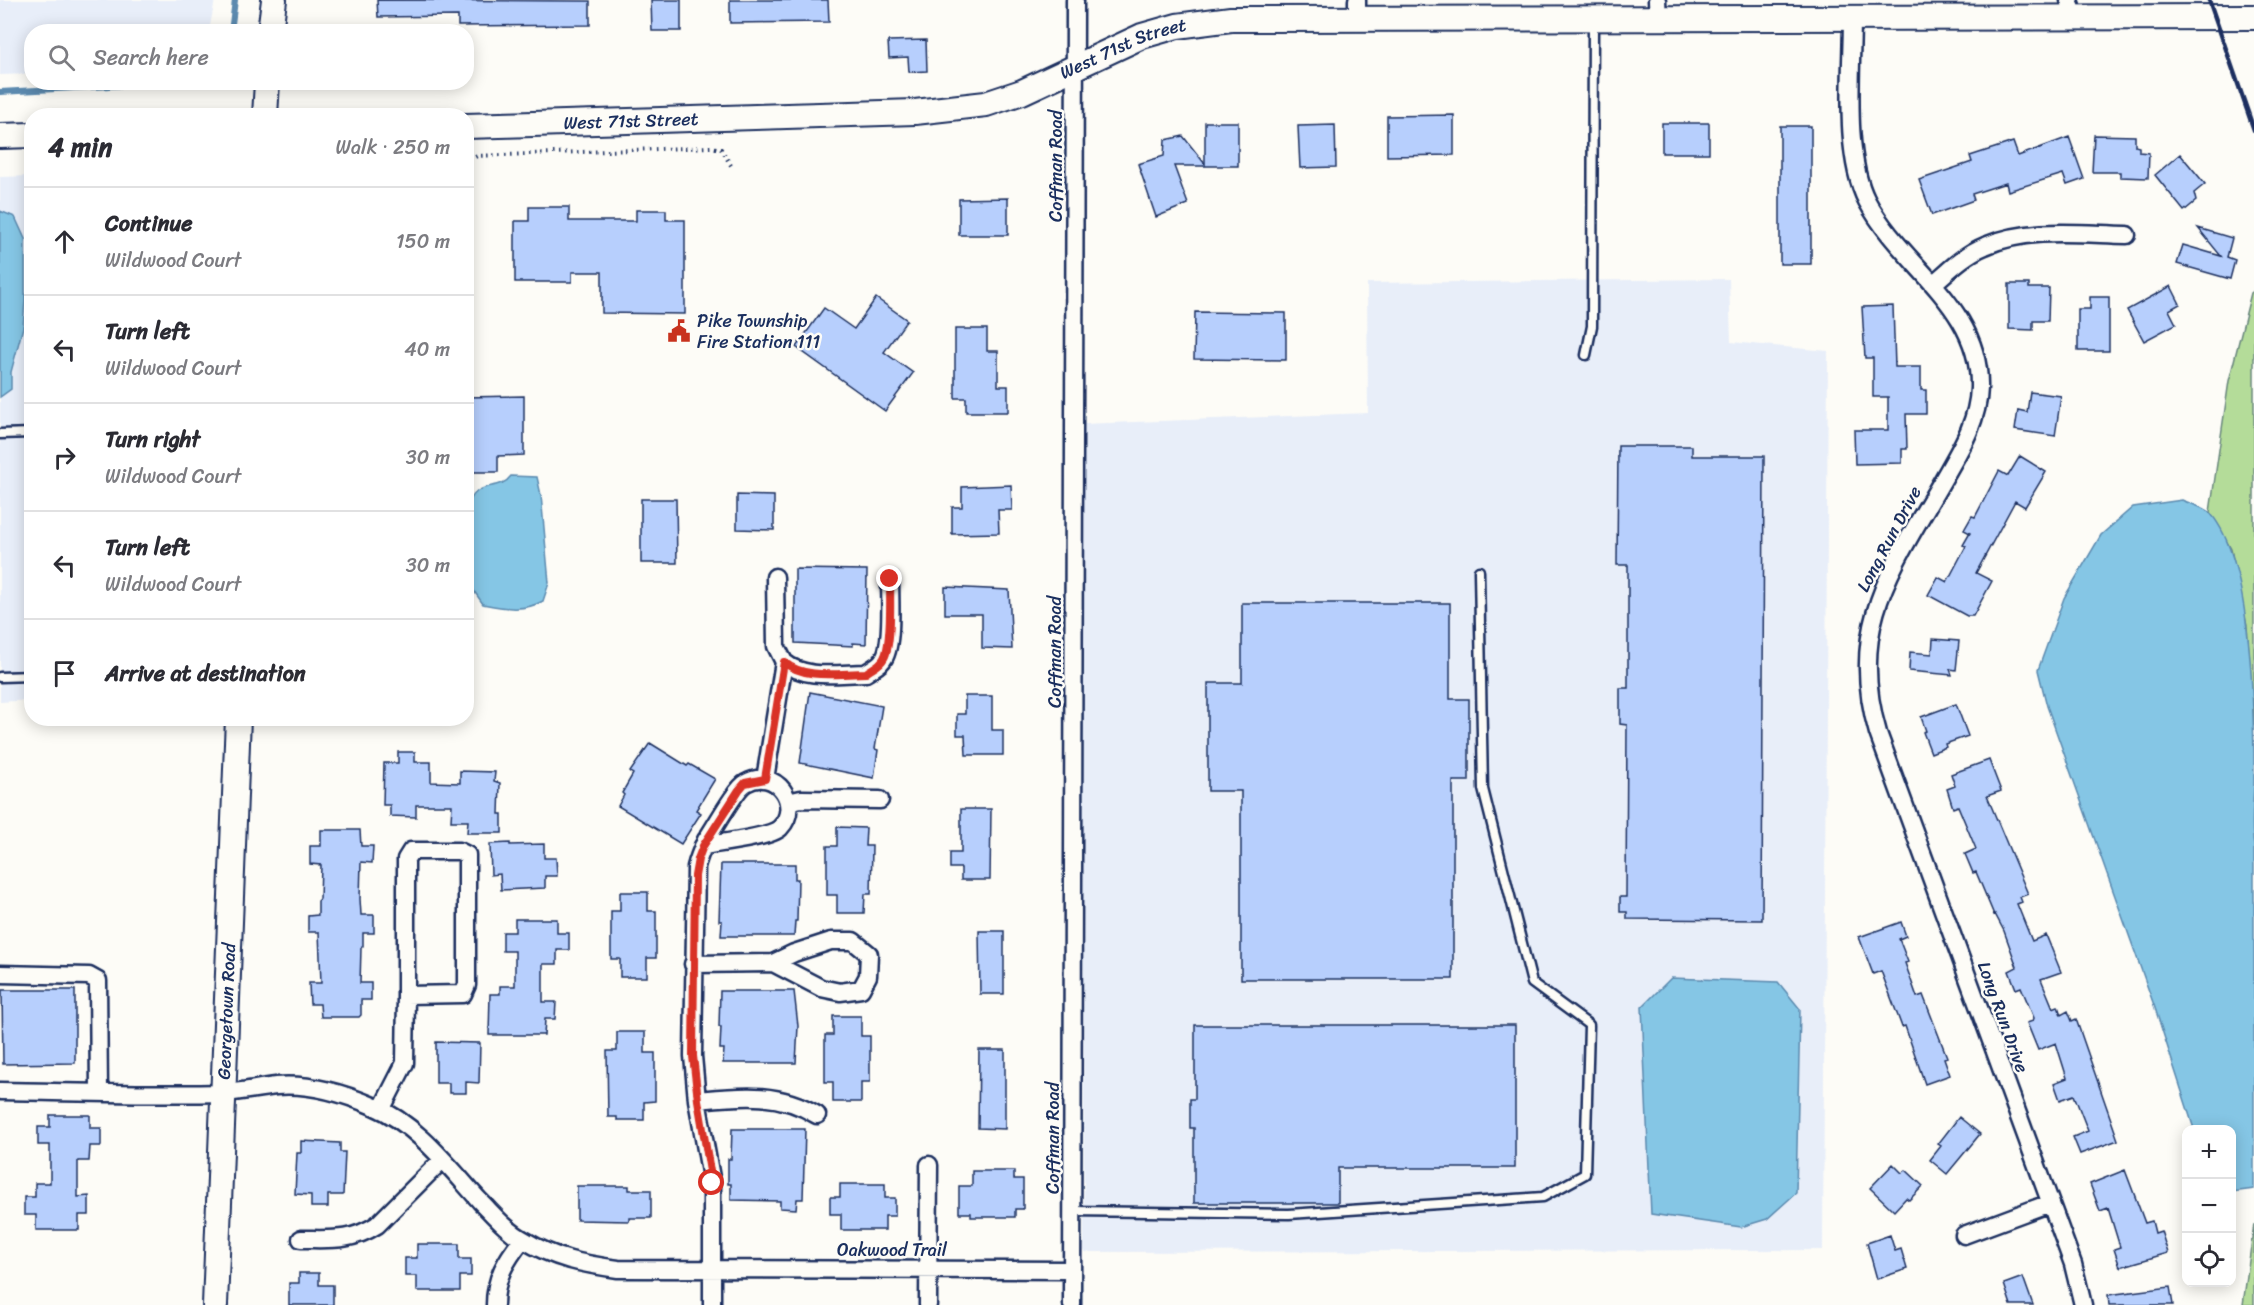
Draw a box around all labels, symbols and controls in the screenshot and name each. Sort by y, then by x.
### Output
street label: West 71st Street [1054,9,1188,88]
search box [24,24,474,90]
text: Search here [93,38,209,77]
icon: search [45,41,78,74]
street label: West 71st Street [563,103,699,139]
street label: Coffman Road [1040,109,1072,222]
text: 4 min [48,124,112,170]
text: Walk · 250 m [336,130,450,165]
text: Continue [105,204,193,243]
text: 150 m [396,224,450,259]
icon: ahead [48,225,81,258]
text: Wildwood Court [105,243,241,278]
place label: Pike Township Fire Station 111 [697,305,820,358]
text: Turn left [105,312,190,351]
public building icon: Pike Township Fire Station 111 [666,318,692,344]
text: 40 m [404,332,450,367]
icon: left [48,333,81,366]
text: Wildwood Court [105,351,241,386]
text: Turn right [105,420,200,459]
text: 30 m [406,440,450,475]
icon: right [48,441,81,474]
text: Wildwood Court [105,459,241,494]
street label: Long Run Drive [1847,480,1931,598]
text: Turn left [105,528,190,567]
text: 30 m [406,548,450,583]
icon: left [48,549,81,582]
route end [876,565,902,591]
text: Wildwood Court [105,567,241,602]
street label: Coffman Road [1039,595,1071,708]
text: Arrive at destination [105,654,306,693]
icon: arrive [48,657,81,690]
street label: Georgetown Road [208,941,245,1080]
street label: Long Run Drive [1968,957,2038,1077]
street label: Coffman Road [1037,1081,1069,1194]
map controls [2182,1125,2236,1287]
button: + [2182,1125,2236,1179]
route start [698,1169,724,1195]
button: − [2182,1179,2236,1233]
button: locate [2182,1233,2236,1287]
street label: Oakwood Trail [837,1234,948,1266]

